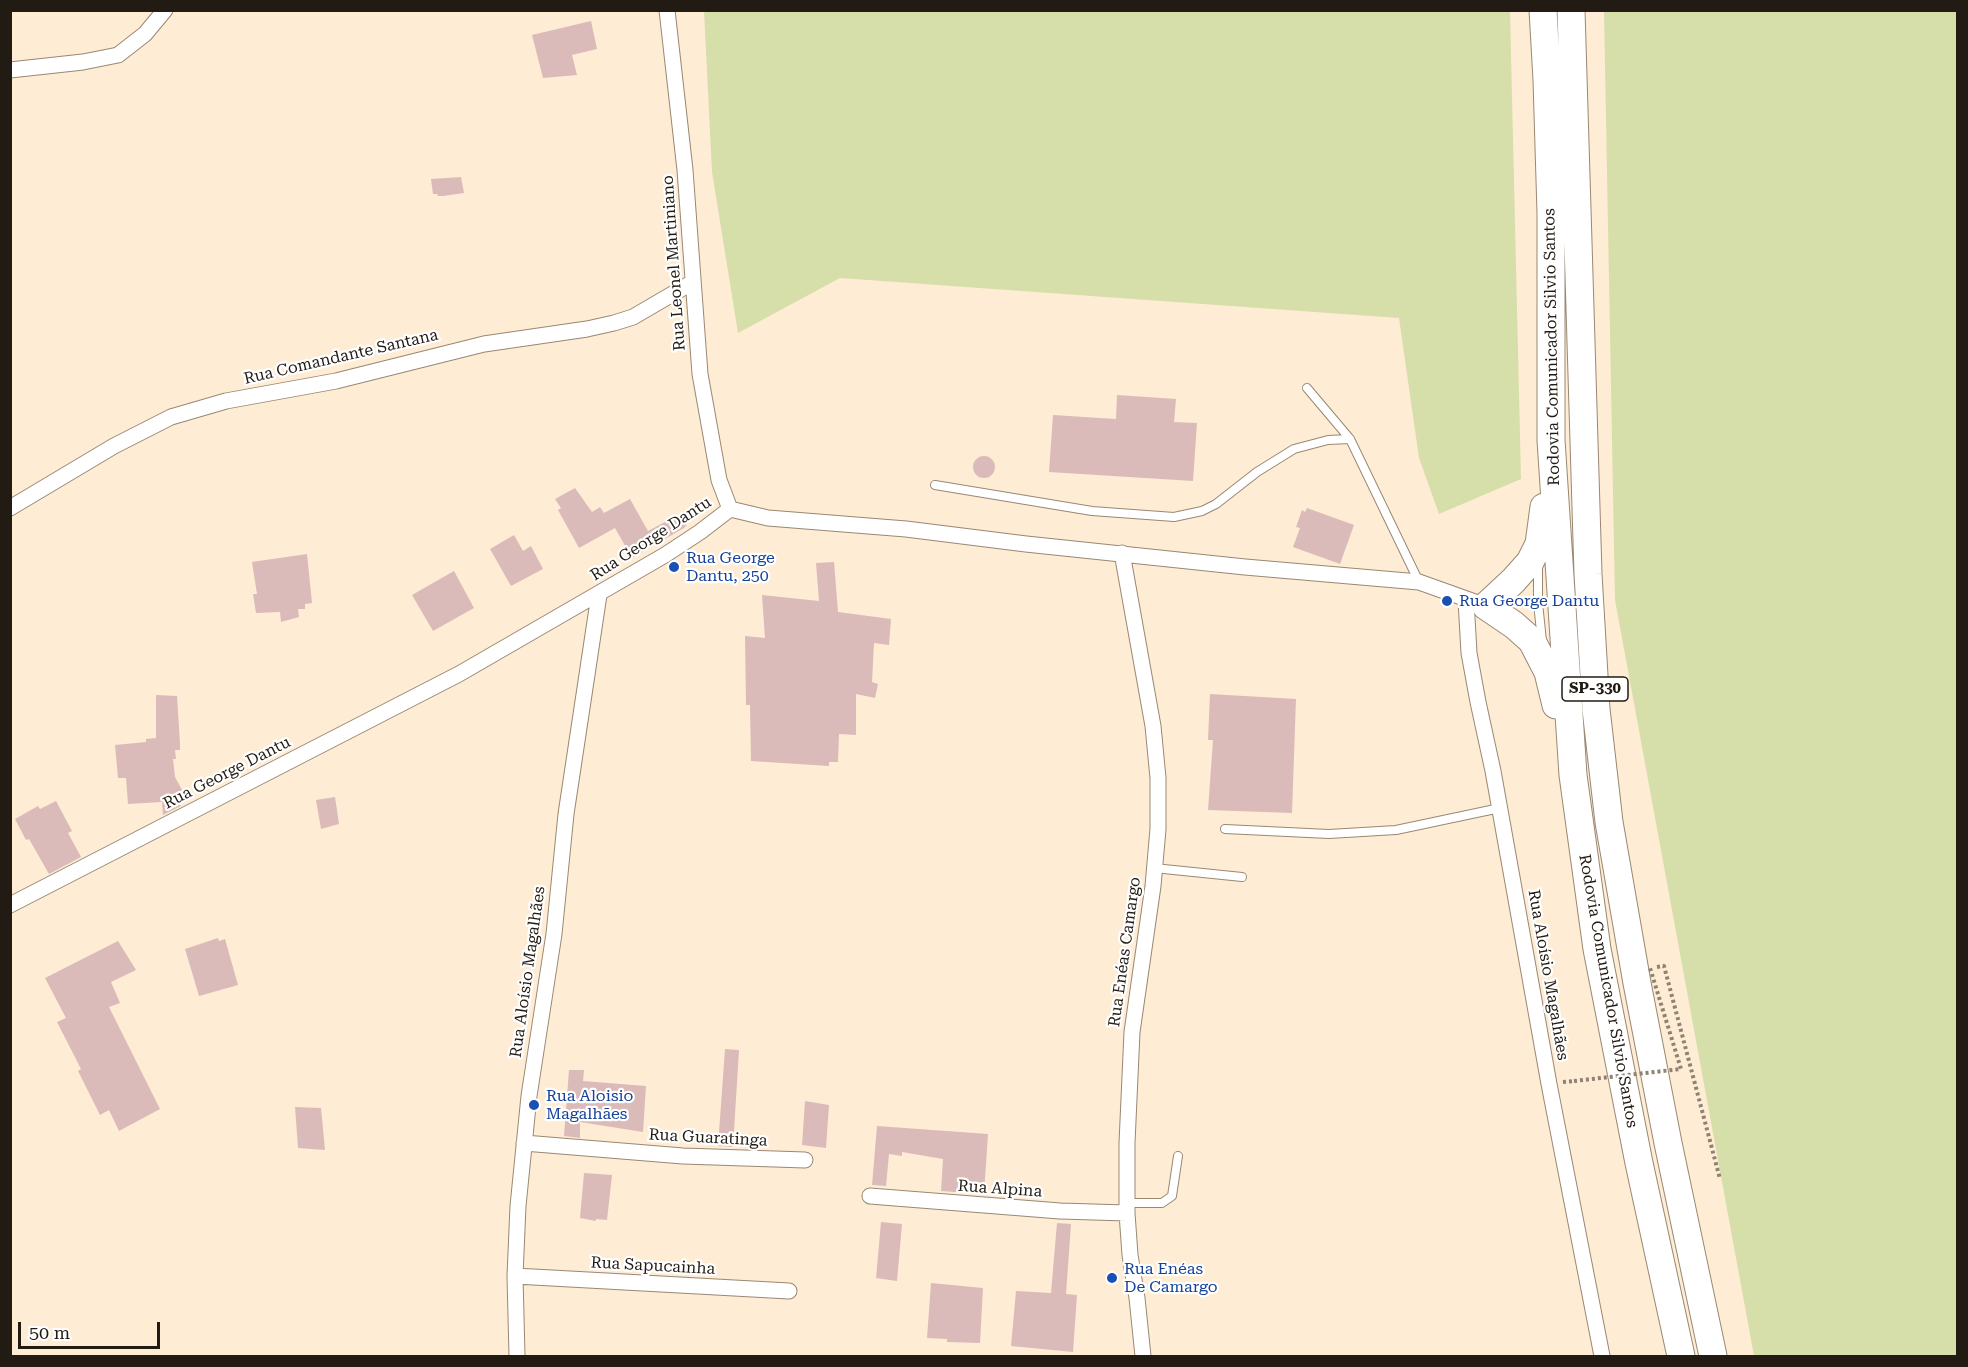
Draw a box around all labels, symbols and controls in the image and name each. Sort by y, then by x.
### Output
street label: Rua Leonel Martiniano [658,175,690,351]
street label: Rodovia Comunicador Silvio Santos [1540,208,1564,486]
street label: Rua Comandante Santana [242,325,440,389]
street label: Rua George Dantu [587,493,715,585]
place label: Rua George Dantu, 250 [686,548,775,586]
marker: Rua George Dantu, 250 [667,560,681,574]
place label: Rua George Dantu [1459,591,1599,611]
marker: Rua George Dantu [1440,594,1454,608]
road number: SP-330 [1562,677,1628,701]
street label: Rua George Dantu [160,733,294,813]
street label: Rodovia Comunicador Silvio Santos [1574,853,1642,1129]
street label: Rua Enéas Camargo [1105,876,1145,1028]
street label: Rua Aloísio Magalhães [506,885,550,1059]
street label: Rua Aloísio Magalhães [1524,888,1572,1062]
place label: Rua Aloisio Magalhães [546,1086,633,1124]
marker: Rua Aloisio Magalhães [527,1098,541,1112]
street label: Rua Guaratinga [648,1125,768,1151]
street label: Rua Alpina [957,1176,1043,1202]
street label: Rua Sapucainha [590,1253,716,1279]
place label: Rua Enéas De Camargo [1124,1259,1218,1297]
marker: Rua Enéas De Camargo [1105,1271,1119,1285]
scale bar [21,1310,164,1348]
text: 50 m [29,1322,70,1343]

